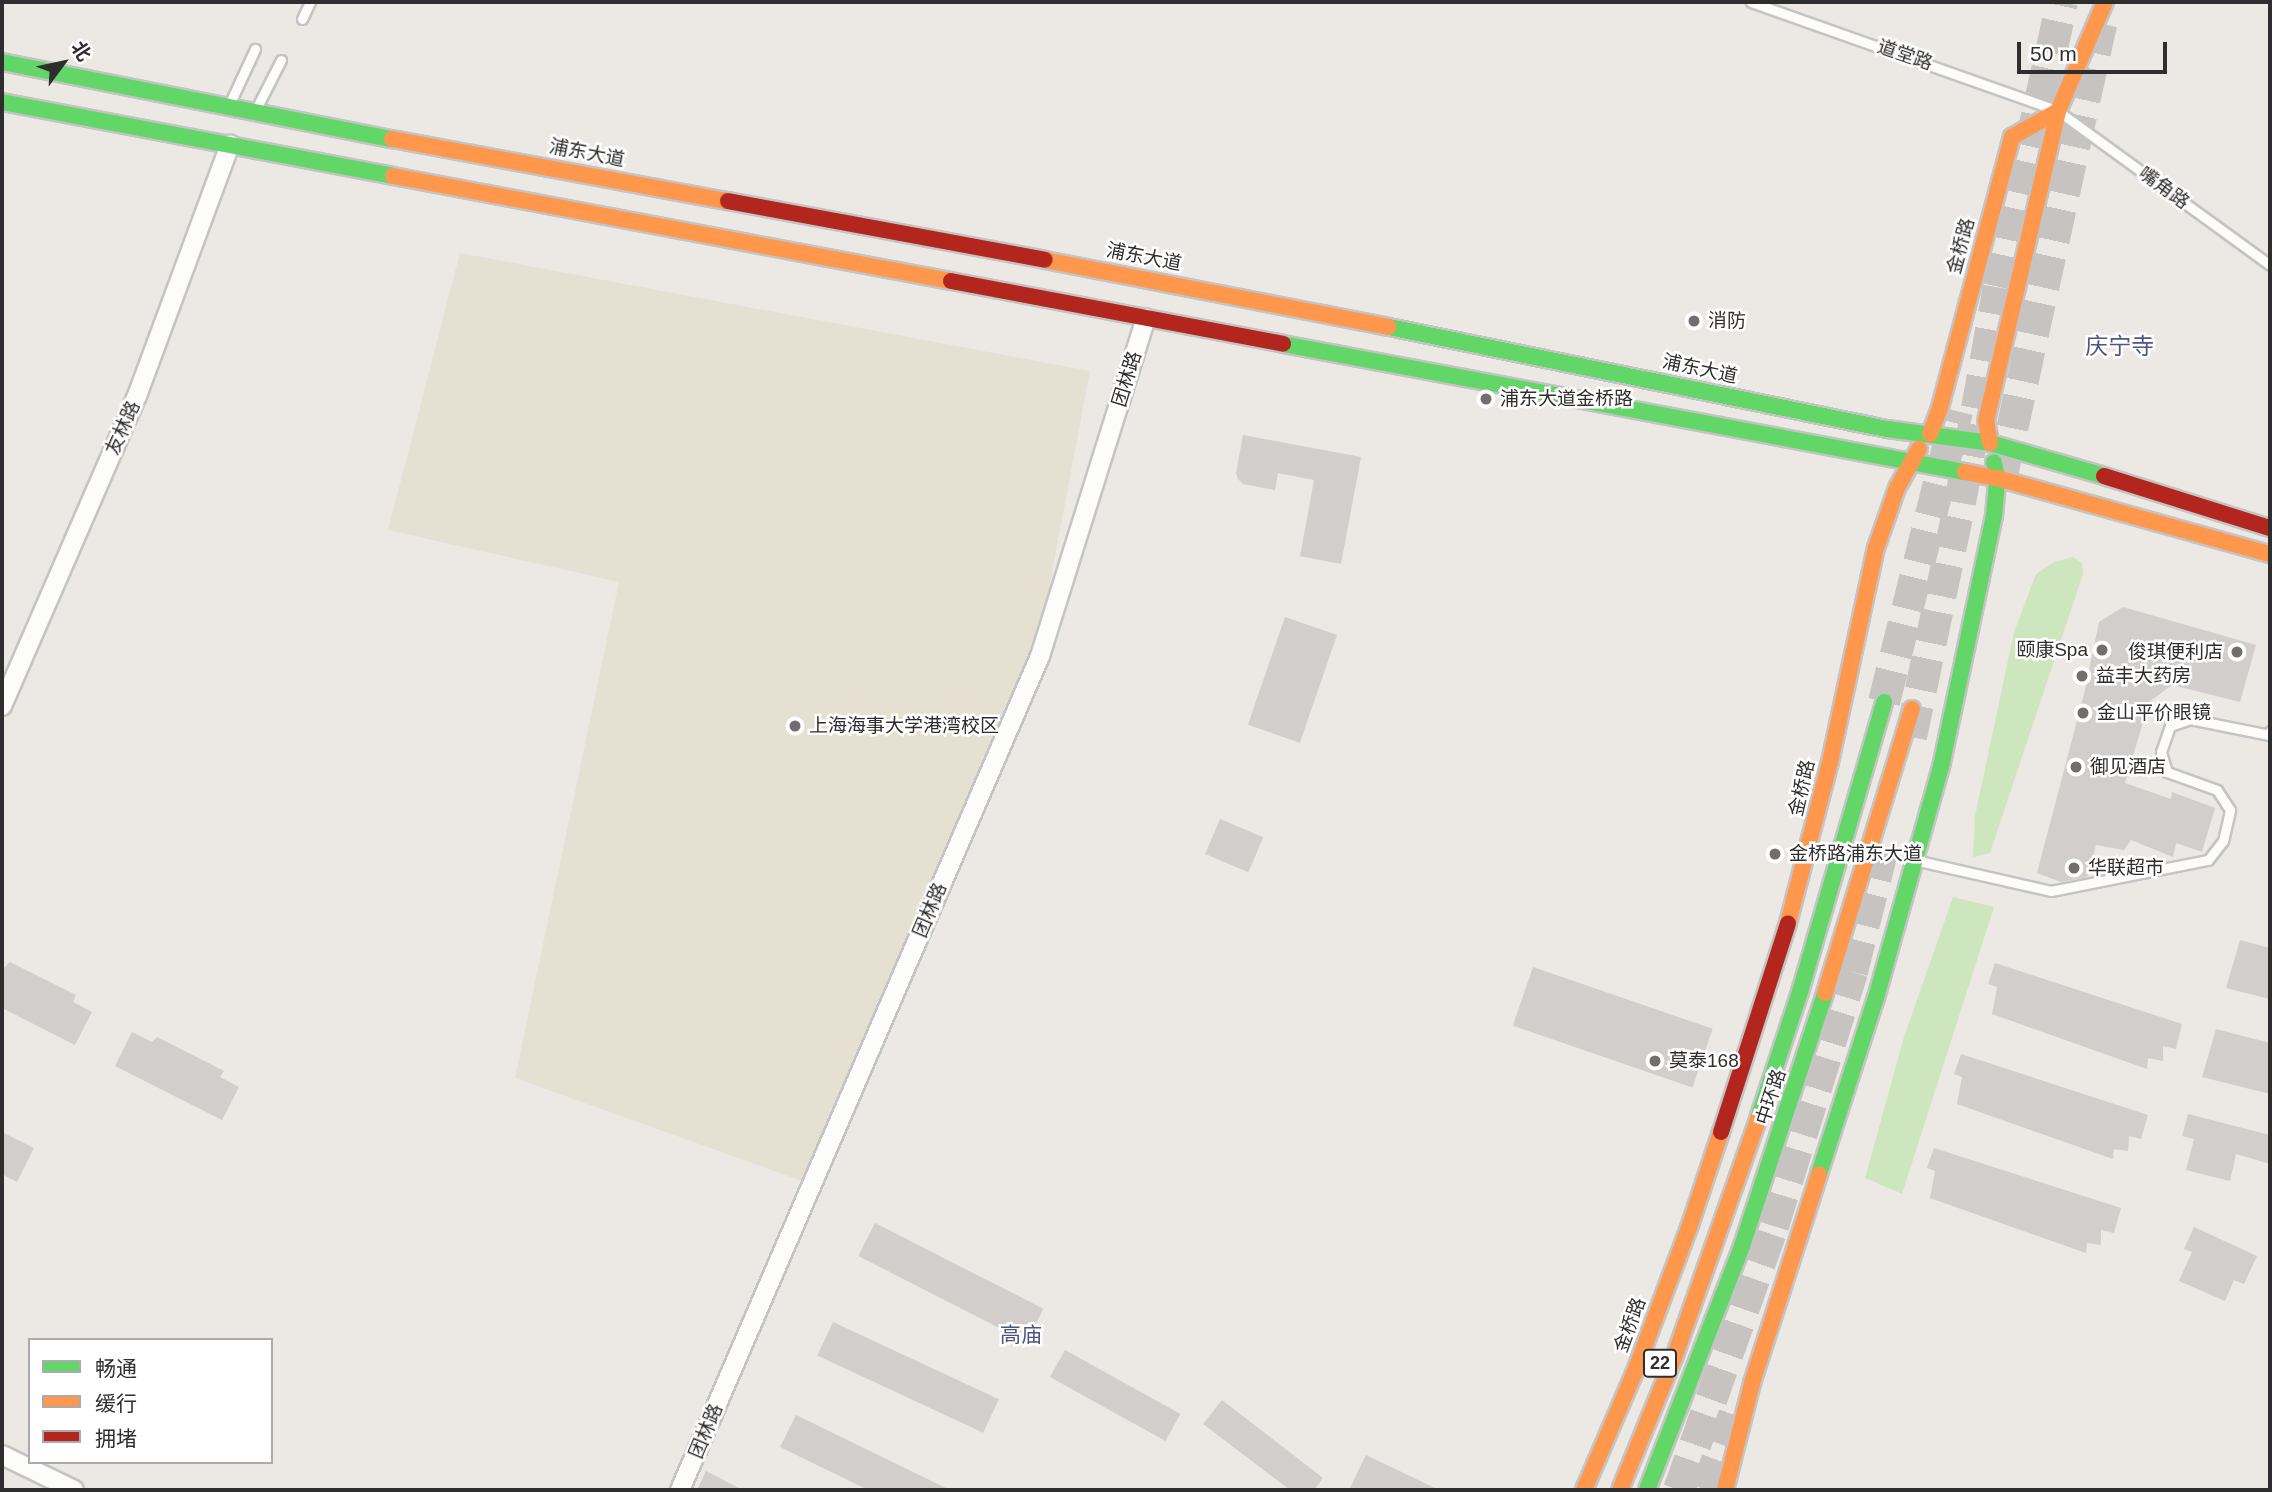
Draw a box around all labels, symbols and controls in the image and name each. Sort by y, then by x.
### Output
north arrow [28,28,98,98]
scale bar [2020,28,2170,72]
street label: 道堂路 [1874,35,1936,75]
text: 北 [67,38,95,65]
text: 50 m [2030,42,2077,65]
street label: 浦东大道 [548,135,626,171]
street label: 嘴角路 [2134,162,2194,214]
street label: 金桥路 [1943,216,1979,276]
street label: 浦东大道 [1105,239,1183,275]
place label: 消防 [1708,310,1746,332]
marker: 消防 [1686,313,1702,329]
district label: 庆宁寺 [2086,332,2154,360]
street label: 团林路 [1108,348,1146,410]
street label: 浦东大道 [1660,350,1740,388]
place label: 浦东大道金桥路 [1500,388,1633,410]
marker: 浦东大道金桥路 [1478,391,1494,407]
street label: 友林路 [101,397,145,459]
place label: 颐康Spa [2016,639,2088,661]
place label: 俊琪便利店 [2128,641,2223,663]
marker: 颐康Spa [2094,642,2110,658]
marker: 俊琪便利店 [2229,644,2245,660]
place label: 益丰大药房 [2096,665,2191,687]
marker: 益丰大药房 [2074,668,2090,684]
place label: 金山平价眼镜 [2097,702,2211,724]
marker: 金山平价眼镜 [2075,705,2091,721]
place label: 上海海事大学港湾校区 [809,715,999,737]
marker: 上海海事大学港湾校区 [787,718,803,734]
place label: 御见酒店 [2090,756,2166,778]
street label: 金桥路 [1784,758,1820,818]
marker: 御见酒店 [2068,759,2084,775]
place label: 金桥路浦东大道 [1789,843,1922,865]
marker: 金桥路浦东大道 [1767,846,1783,862]
place label: 华联超市 [2088,857,2164,879]
marker: 华联超市 [2066,860,2082,876]
street label: 团林路 [908,879,952,941]
place label: 莫泰168 [1669,1050,1739,1072]
marker: 莫泰168 [1647,1053,1663,1069]
street label: 中环路 [1751,1066,1791,1128]
street label: 金桥路 [1610,1294,1650,1356]
district label: 高庙 [1000,1322,1042,1348]
legend [28,1338,273,1464]
road number: 22 [1642,1348,1678,1378]
text: 畅通 [95,1357,137,1380]
text: 缓行 [95,1392,137,1415]
street label: 团林路 [684,1400,728,1462]
text: 拥堵 [95,1427,137,1450]

